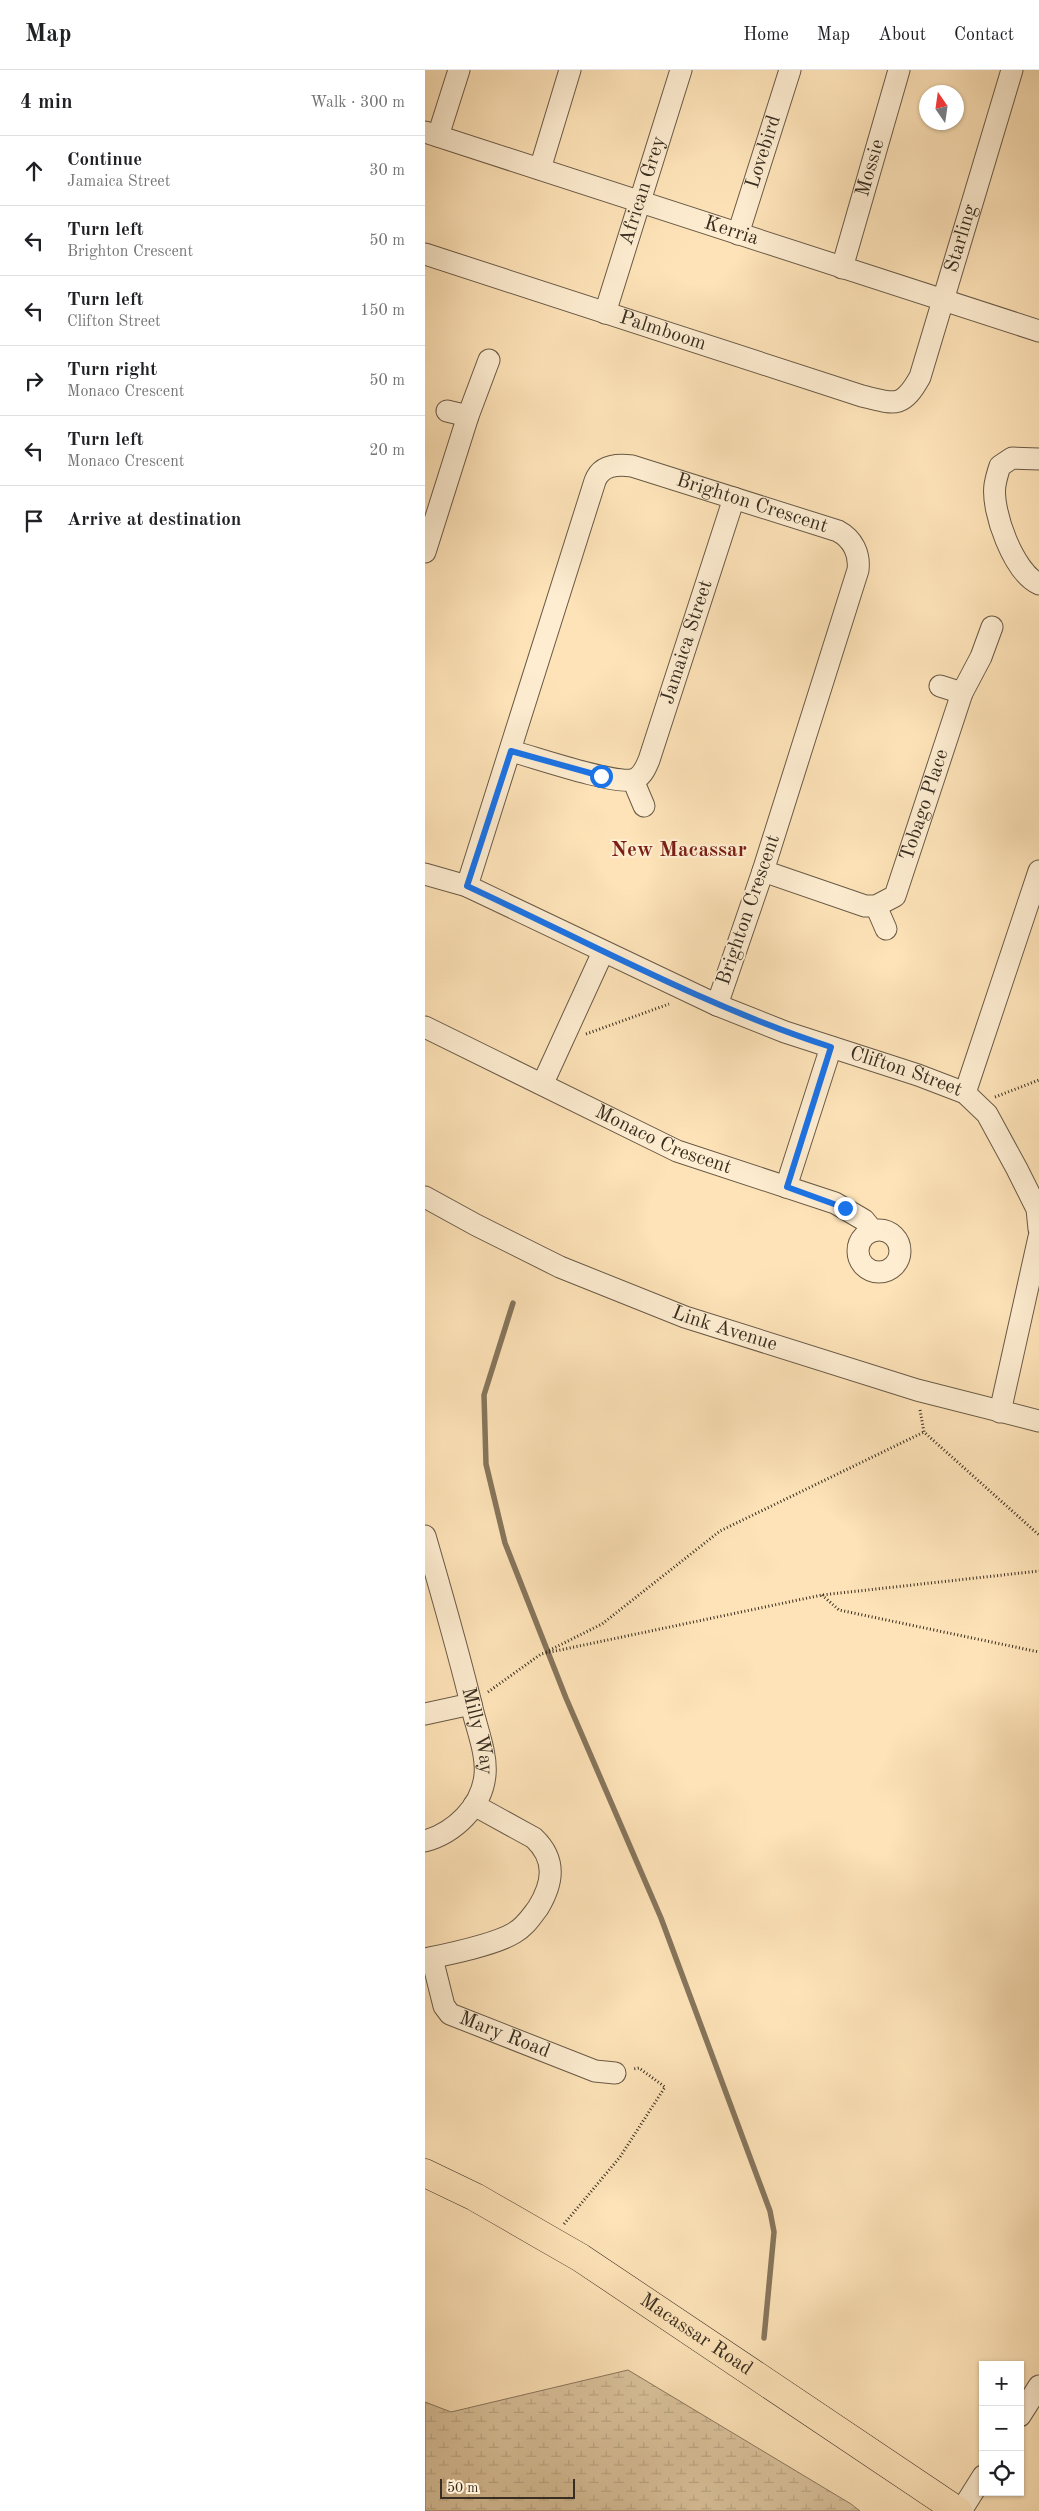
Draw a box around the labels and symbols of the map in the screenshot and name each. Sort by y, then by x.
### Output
north arrow [919,85,964,130]
street label: Lovebird [743,113,785,191]
street label: African Grey [617,134,670,248]
street label: Mossie [853,137,888,199]
street label: Starling [942,202,981,275]
street label: Kerria [702,213,761,249]
street label: Palmboom [617,308,709,355]
street label: Brighton Crescent [674,471,830,537]
street label: Jamaica Street [658,578,717,707]
street label: Tobago Place [897,747,953,863]
route start [590,765,613,788]
street label: Brighton Crescent [714,832,784,988]
district label: New Macassar [611,840,747,861]
street label: Clifton Street [847,1044,965,1101]
street label: Monaco Crescent [592,1102,734,1178]
route end [834,1197,857,1220]
street label: Link Avenue [669,1303,779,1355]
street label: Milly Way [457,1685,495,1775]
street label: Mary Road [456,2009,553,2062]
street label: Macassar Road [636,2290,756,2380]
scale bar [440,2476,575,2499]

